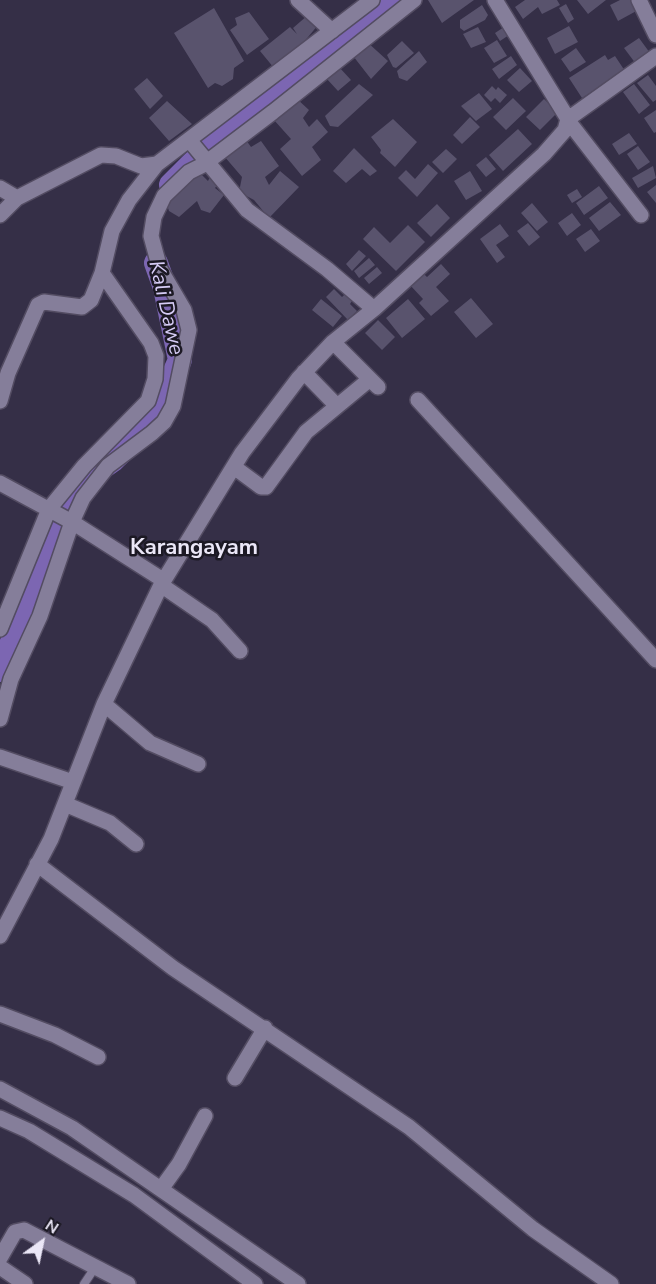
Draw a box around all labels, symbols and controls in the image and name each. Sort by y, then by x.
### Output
water label: Kali Dawe [142,258,188,358]
district label: Karangayam [130,536,258,562]
north arrow [12,1212,72,1272]
text: N [41,1214,63,1239]

